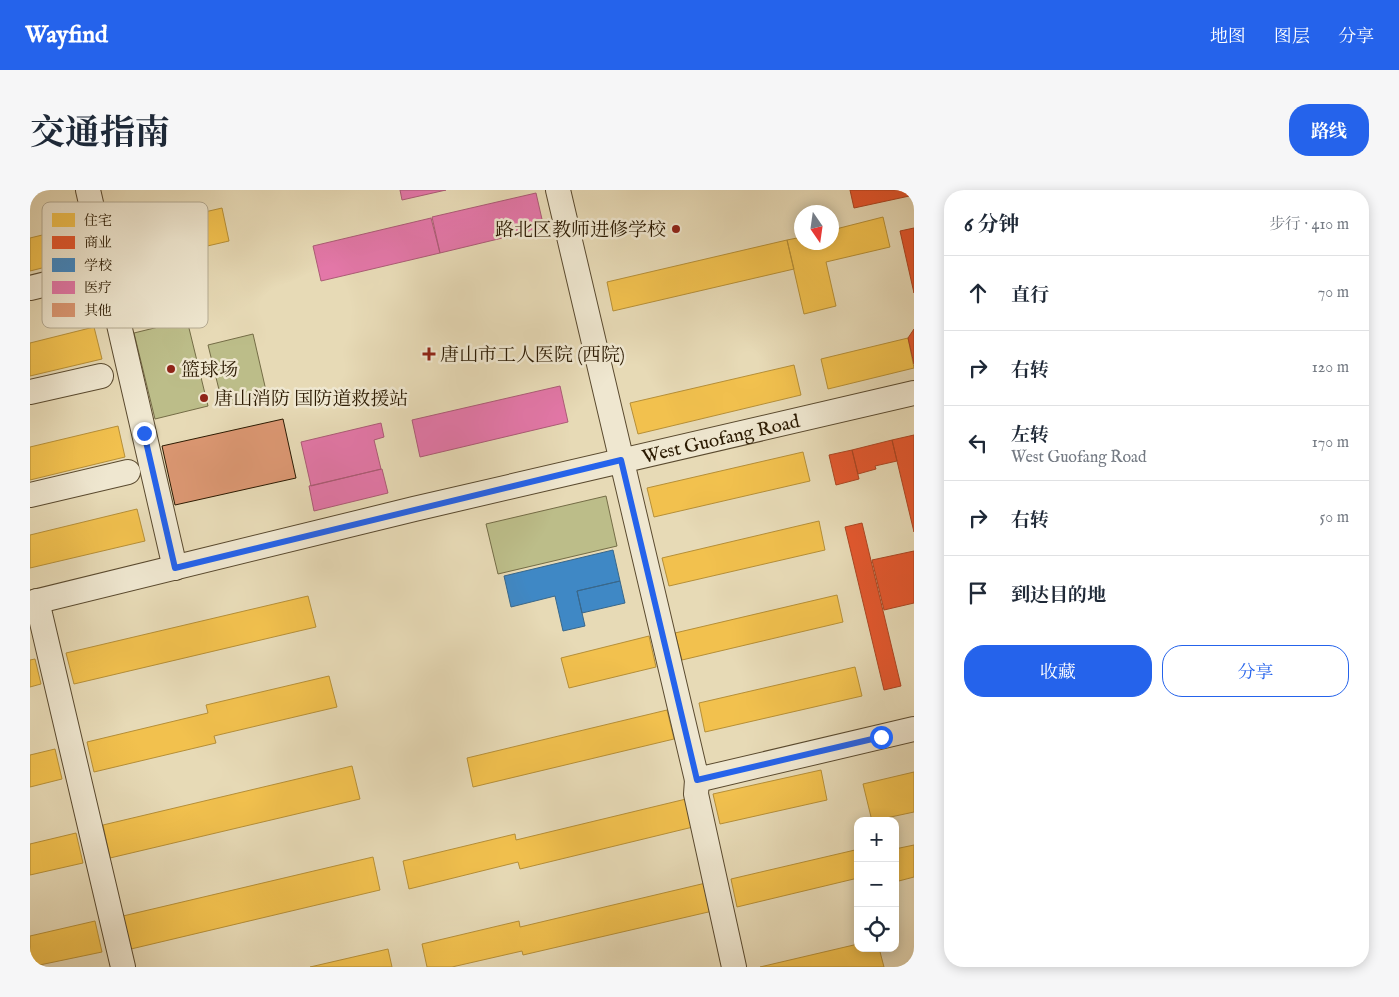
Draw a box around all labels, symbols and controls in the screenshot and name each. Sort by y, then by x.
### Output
text: Wayfind [25,20,108,51]
text: 地图 [1210,26,1246,49]
text: 图层 [1274,26,1310,49]
text: 分享 [1338,26,1374,49]
button: 路线 [1289,104,1369,156]
text: 交通指南 [30,112,170,157]
legend [42,202,208,328]
north arrow [794,205,839,250]
text: 住宅 [84,212,112,230]
text: 6 分钟 [964,212,1019,239]
text: 步行 · 410 m [1269,215,1349,235]
place label: 路北区教师进修学校 [495,219,666,243]
marker: 路北区教师进修学校 [670,223,682,235]
text: 商业 [84,234,112,252]
text: 学校 [84,257,112,275]
text: 医疗 [84,279,112,297]
icon: ahead [964,279,992,307]
text: 70 m [1318,283,1349,303]
text: 直行 [1011,284,1049,308]
text: 其他 [84,302,112,320]
place label: 唐山市工人医院 (西院) [440,344,625,368]
marker: 唐山市工人医院 (西院) [422,347,436,361]
icon: right [964,354,992,382]
text: 120 m [1312,358,1349,378]
place label: 篮球场 [181,359,238,383]
text: 右转 [1011,359,1049,383]
marker: 篮球场 [165,363,177,375]
place label: 唐山消防 国防道救援站 [214,388,408,412]
marker: 唐山消防 国防道救援站 [198,392,210,404]
street label: West Guofang Road [640,410,803,470]
route end [133,422,156,445]
text: 左转 [1011,424,1049,448]
icon: left [964,429,992,457]
text: 170 m [1312,433,1349,453]
text: West Guofang Road [1011,448,1147,468]
icon: right [964,504,992,532]
text: 50 m [1320,508,1349,528]
text: 右转 [1011,509,1049,533]
icon: arrive [964,579,992,607]
text: 到达目的地 [1011,584,1106,608]
button: 收藏 [964,645,1152,697]
button: 分享 [1162,645,1349,697]
route start [870,726,893,749]
map controls [854,817,899,952]
button: + [854,817,899,862]
button: − [854,862,899,907]
button: locate [854,907,899,952]

